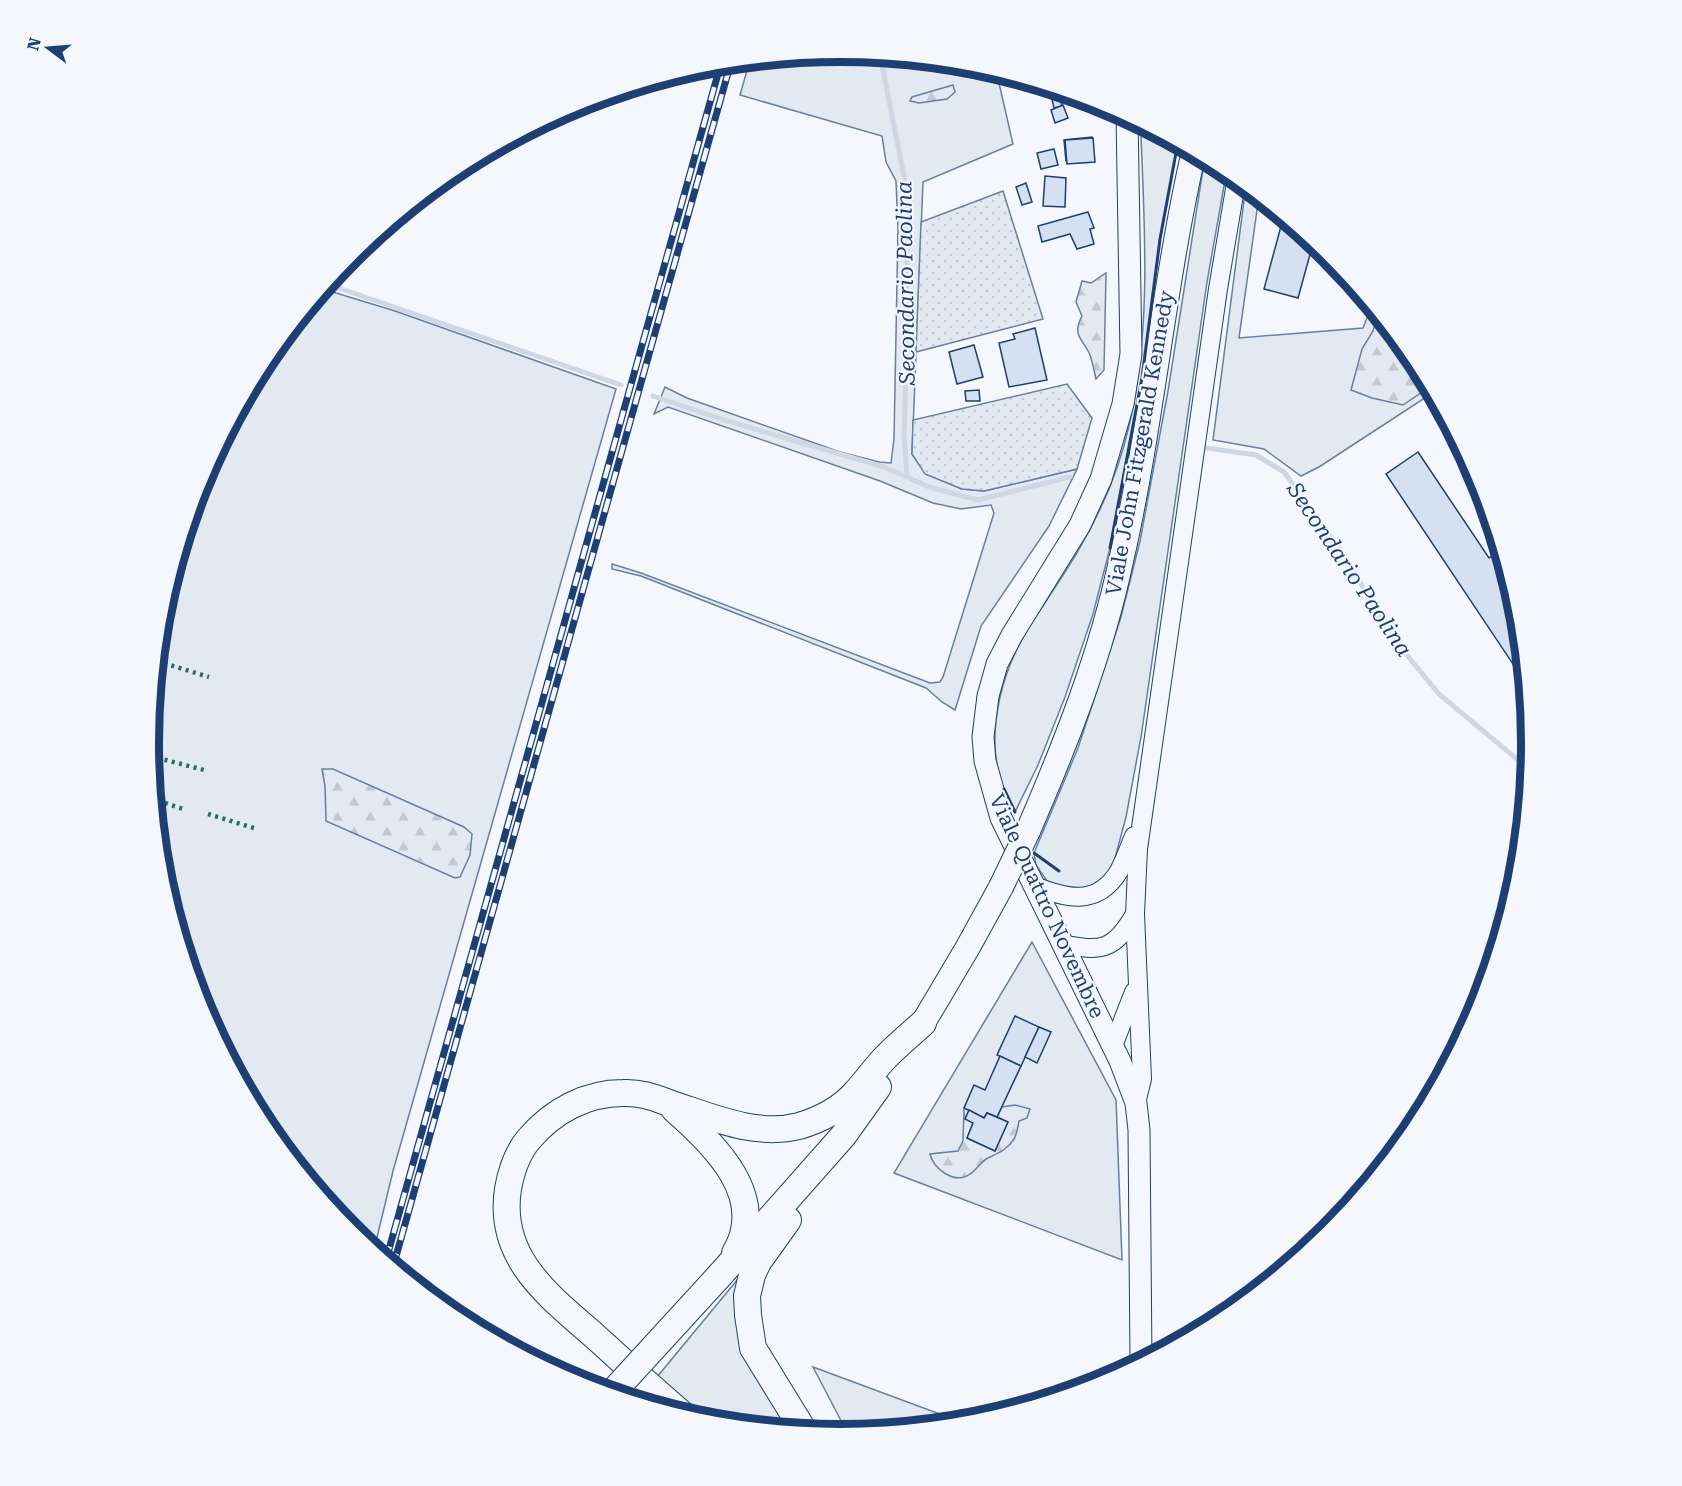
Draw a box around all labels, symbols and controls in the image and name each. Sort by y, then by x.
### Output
north arrow [18,18,78,78]
text: N [23,35,45,53]
water label: Secondario Paolina [891,181,920,386]
street label: Viale John Fitzgerald Kennedy [1101,288,1179,597]
water label: Secondario Paolina [1282,477,1417,661]
street label: Viale Quattro Novembre [985,790,1109,1022]

